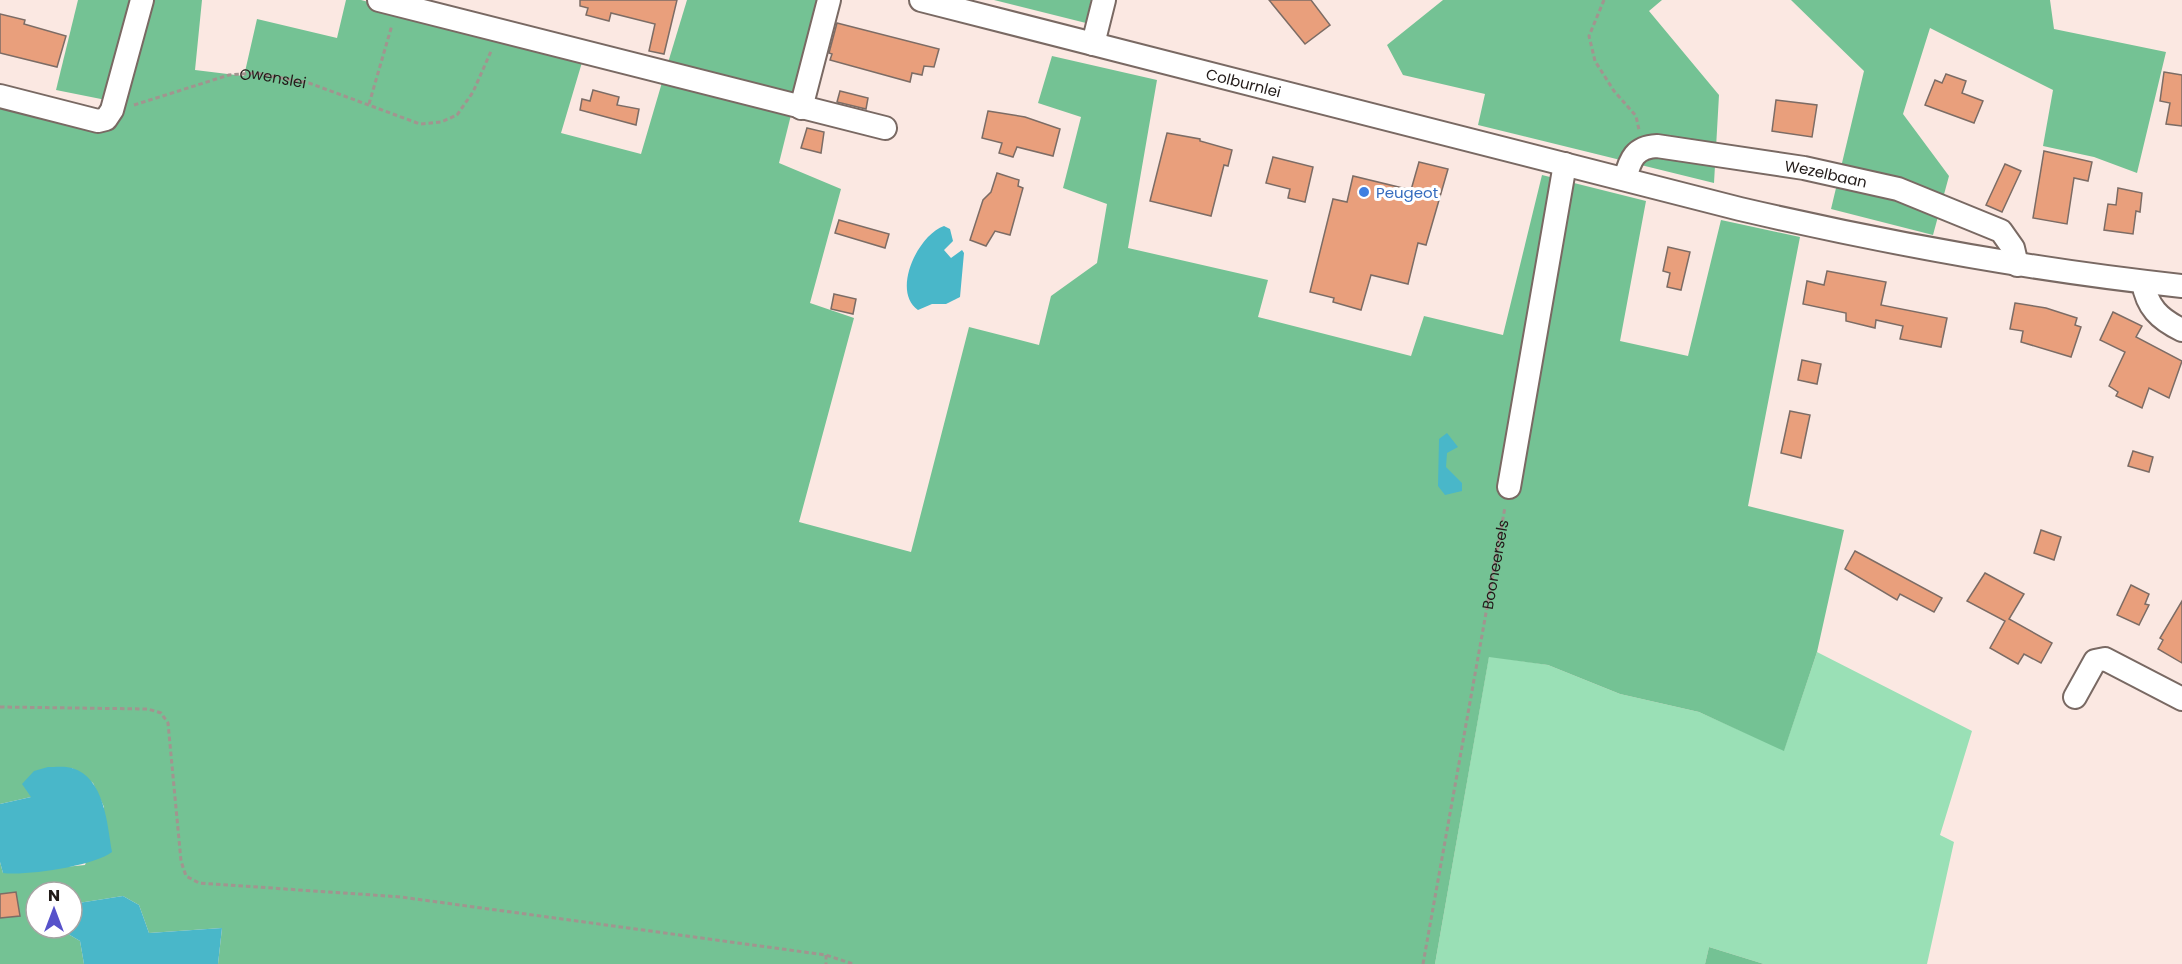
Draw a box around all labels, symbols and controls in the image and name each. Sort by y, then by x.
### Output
street label: Owenslei [239,62,308,93]
street label: Colburnlei [1204,63,1283,102]
street label: Wezelbaan [1783,155,1869,192]
place label: Peugeot [1376,182,1438,203]
marker: Peugeot [1357,185,1371,199]
street label: Booneersels [1476,518,1513,611]
north arrow [24,880,84,940]
text: N [48,884,60,907]

